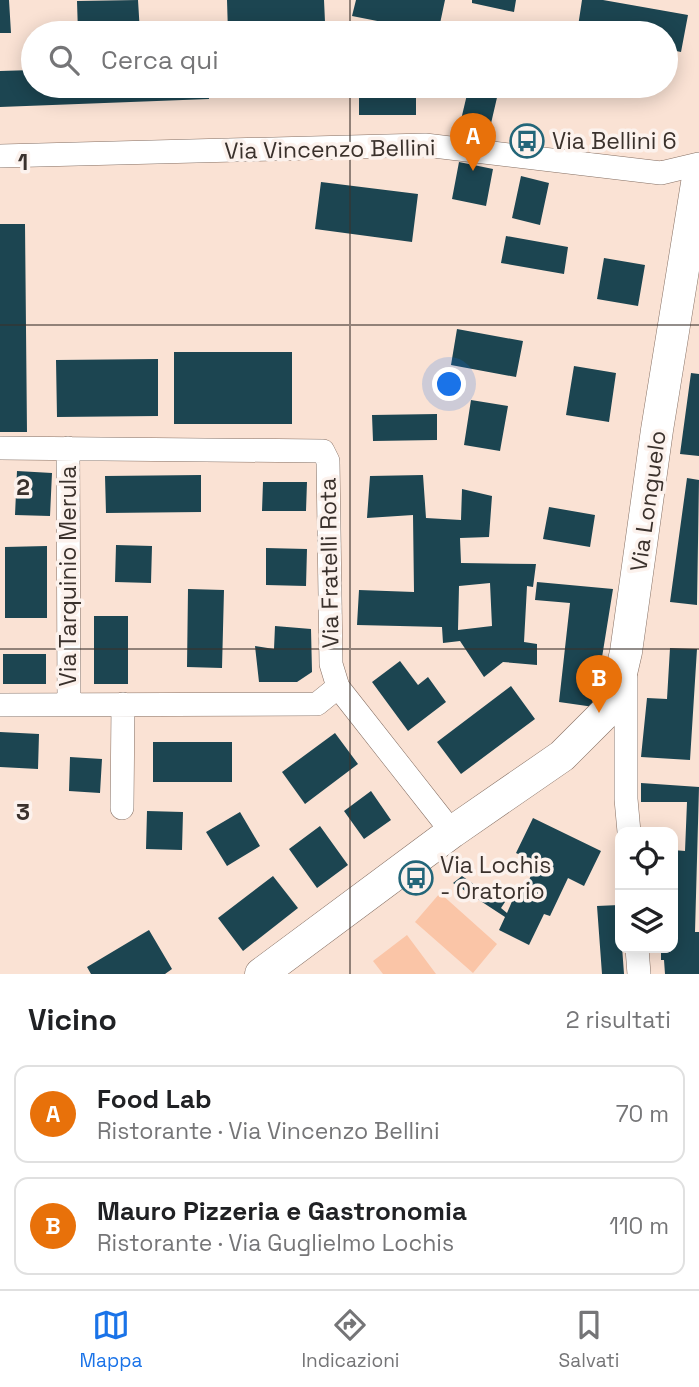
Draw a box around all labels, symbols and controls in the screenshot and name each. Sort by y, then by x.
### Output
search box [21,21,678,98]
icon: search [45,41,83,79]
text: Cerca qui [101,43,219,77]
pin: A [450,113,496,171]
bus stop icon: Via Bellini 6 [508,122,546,160]
place label: Via Bellini 6 [552,126,676,156]
street label: Via Vincenzo Bellini [224,132,436,166]
text: 1 [18,147,28,177]
your location [432,367,466,401]
street label: Via Longuelo [623,429,673,573]
street label: Via Tarquinio Merula [53,466,83,686]
text: 2 [16,472,30,502]
street label: Via Fratelli Rota [313,477,345,649]
pin: B [576,655,622,713]
text: 3 [16,797,30,827]
map controls [615,827,678,953]
button: locate [615,827,678,890]
place label: Via Lochis - Oratorio [440,850,551,906]
bus stop icon: Via Lochis - Oratorio [397,859,435,897]
button: layers [615,890,678,953]
text: Vicino [28,1000,117,1039]
text: 2 risultati [566,1005,671,1035]
text: Food Lab [97,1082,212,1116]
text: A [46,1099,60,1129]
text: 70 m [616,1099,669,1129]
text: Ristorante · Via Vincenzo Bellini [97,1116,440,1146]
text: Mauro Pizzeria e Gastronomia [97,1194,467,1228]
text: B [45,1211,61,1241]
text: 110 m [609,1211,669,1241]
text: Ristorante · Via Guglielmo Lochis [97,1228,454,1258]
tab: Mappa [80,1306,142,1373]
tab: Indicazioni [301,1306,399,1373]
tab: Salvati [559,1306,619,1373]

